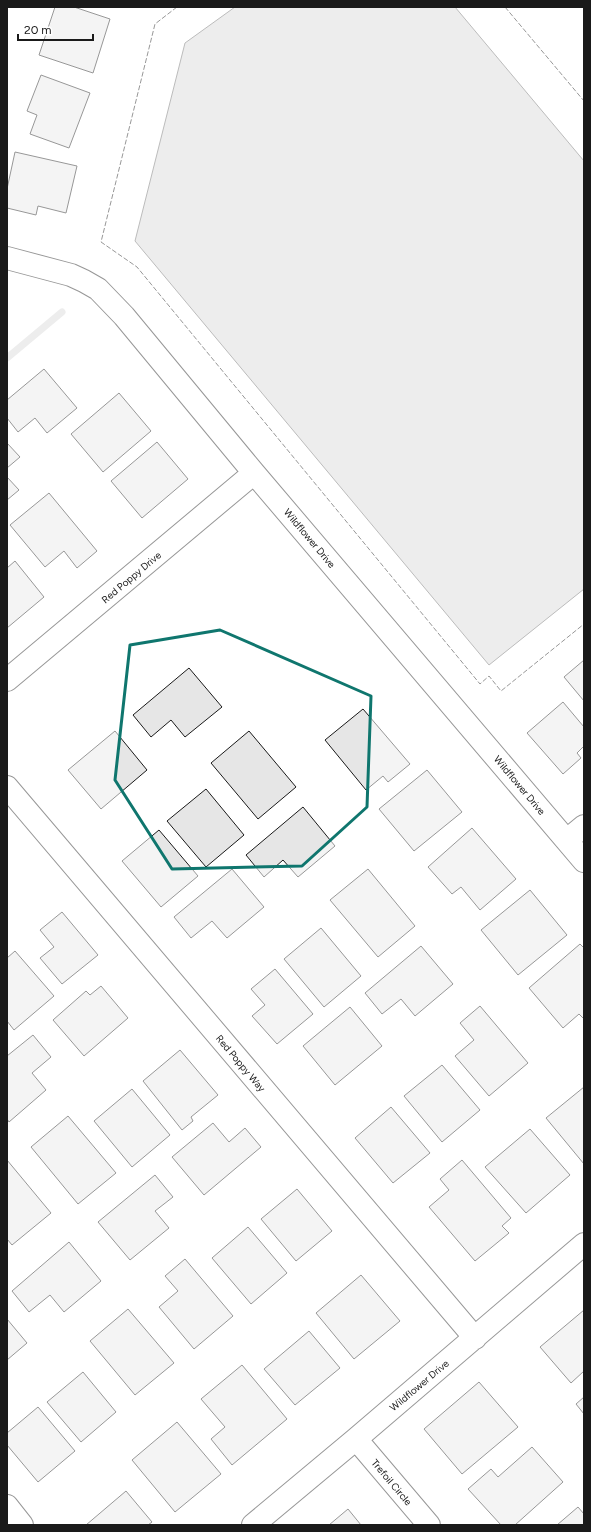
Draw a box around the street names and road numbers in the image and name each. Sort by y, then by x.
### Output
street label: Wildflower Drive [281,506,339,571]
street label: Red Poppy Drive [99,548,164,606]
street label: Wildflower Drive [491,753,549,818]
street label: Red Poppy Way [213,1032,269,1095]
street label: Wildflower Drive [387,1356,452,1414]
street label: Trefoil Circle [369,1457,415,1508]

